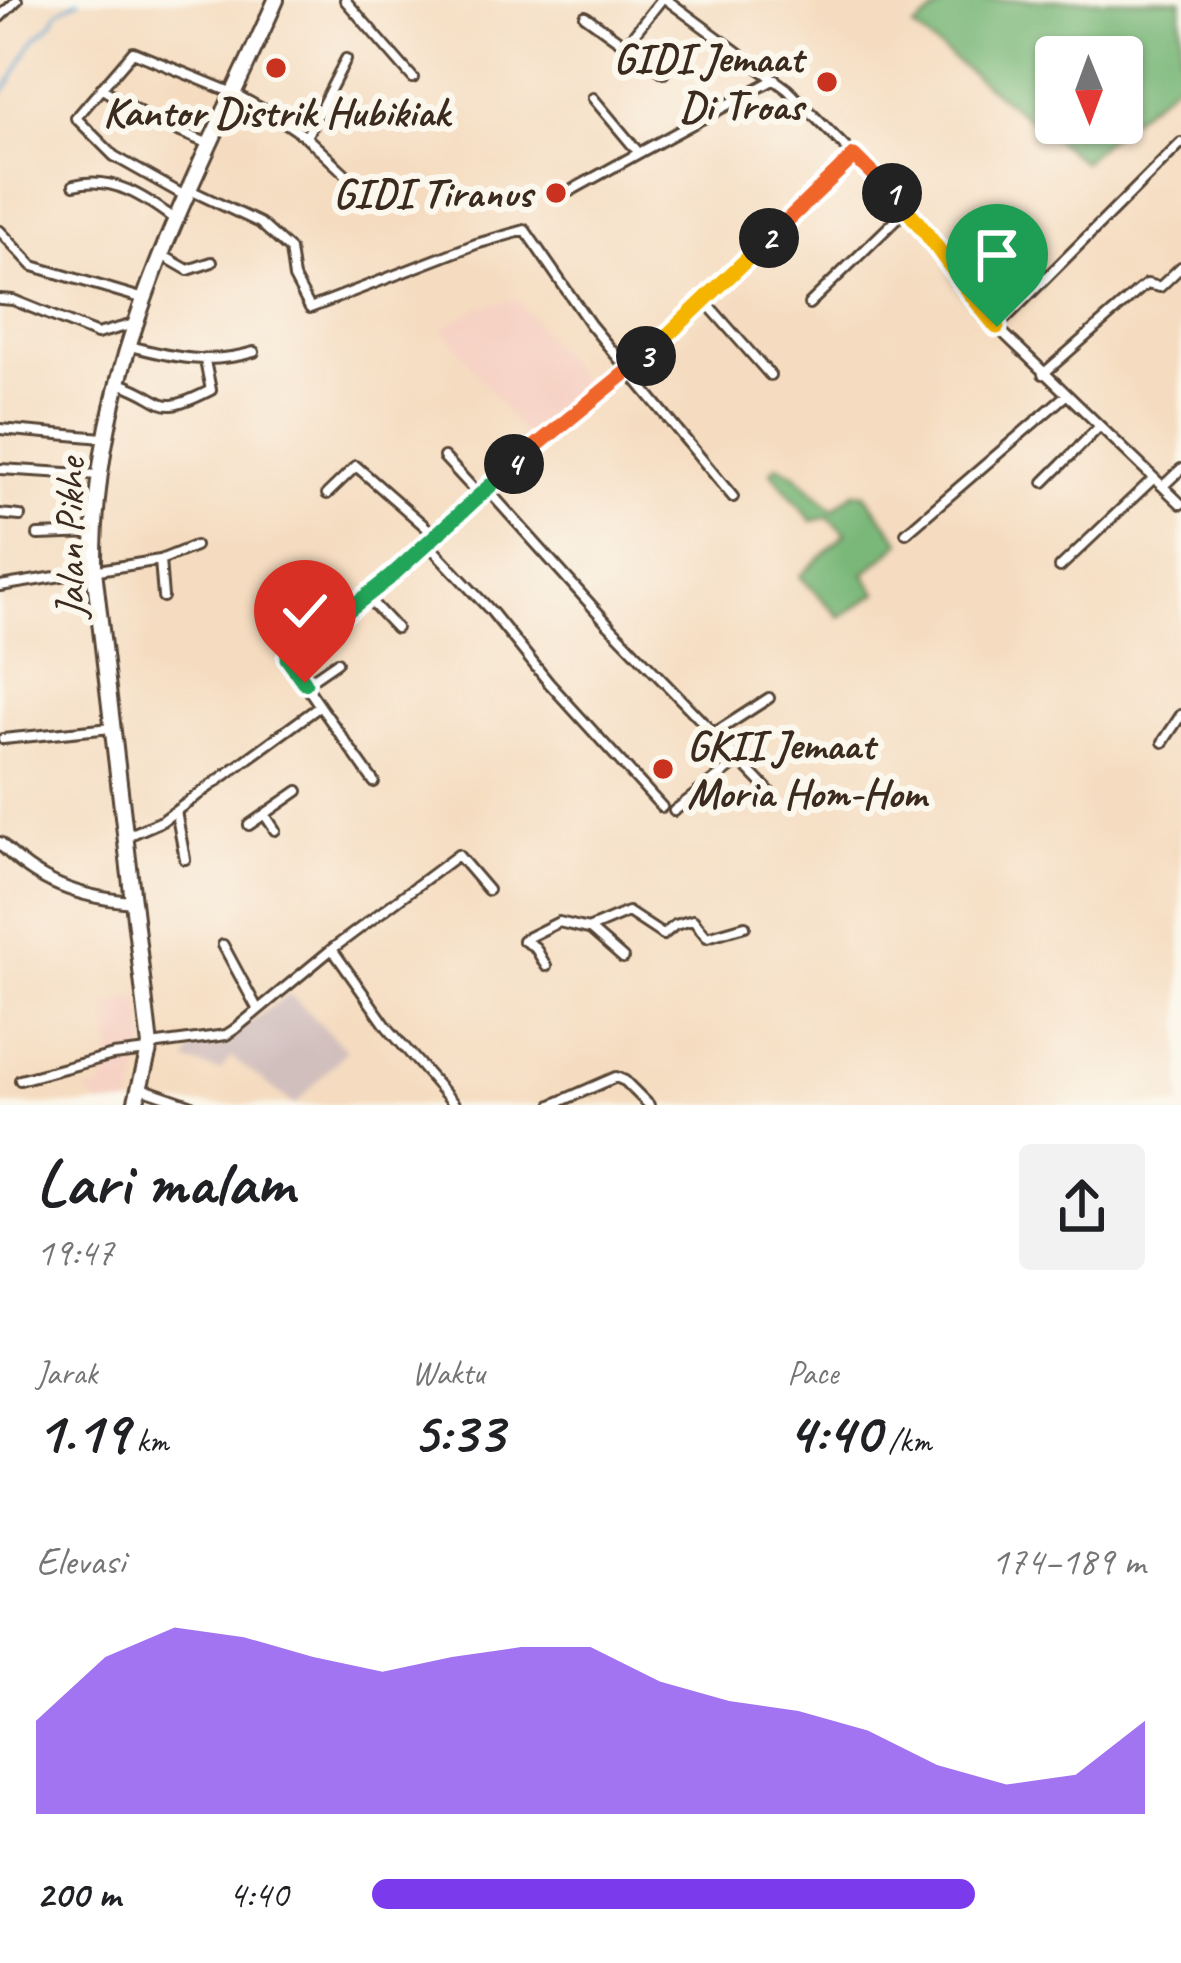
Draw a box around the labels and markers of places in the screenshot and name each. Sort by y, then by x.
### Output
place label: GIDI Jemaat Di Troas [614,32,808,133]
marker: Kantor Distrik Hubikiak [263,55,289,81]
marker: GIDI Jemaat Di Troas [814,69,840,95]
place label: Kantor Distrik Hubikiak [103,86,453,139]
pin: 1 [862,163,922,223]
place label: GIDI Tiranus [333,167,536,220]
marker: GIDI Tiranus [543,180,569,206]
pin [946,204,1048,327]
pin: 2 [739,208,799,268]
pin: 3 [616,326,676,386]
pin: 4 [484,434,544,494]
pin [254,560,356,683]
place label: GKII Jemaat Moria Hom-Hom [687,719,930,820]
marker: GKII Jemaat Moria Hom-Hom [650,756,676,782]

